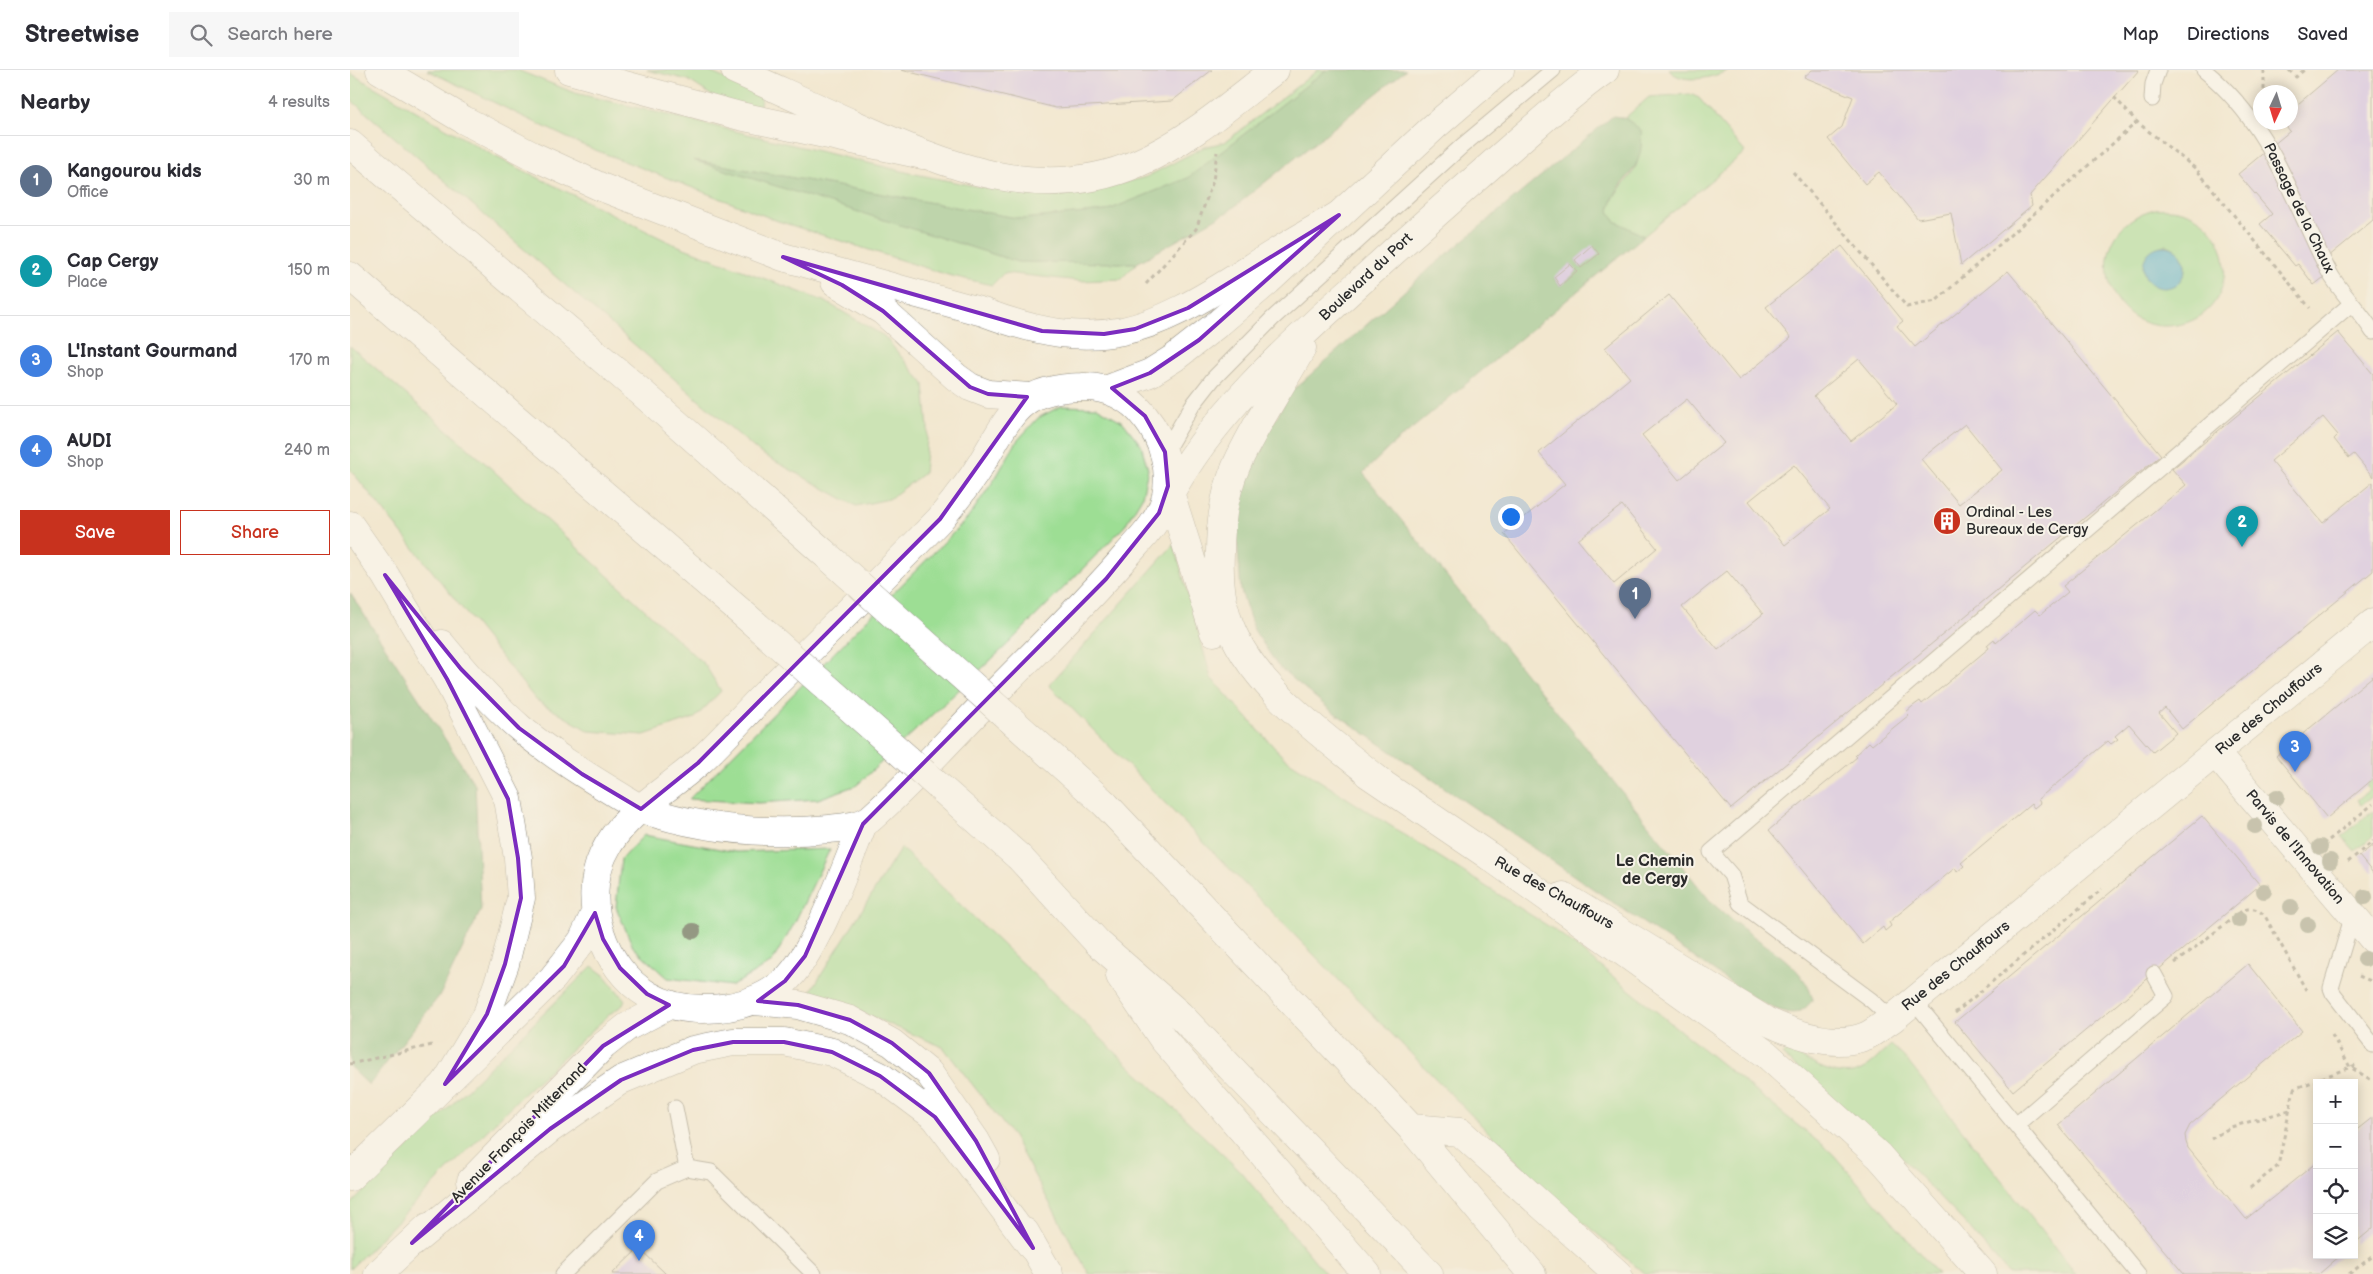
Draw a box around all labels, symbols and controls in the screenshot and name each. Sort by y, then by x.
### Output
search box [169,12,519,57]
text: Streetwise [25,20,139,49]
icon: search [187,21,215,49]
text: Search here [227,23,333,46]
text: Map [2123,24,2159,45]
text: Directions [2187,24,2269,45]
text: Saved [2297,24,2348,45]
north arrow [2253,85,2298,130]
text: Nearby [20,90,90,115]
text: 4 results [268,93,330,112]
street label: Passage de la Chaux [2259,140,2339,276]
text: Kangourou kids [67,160,202,183]
text: 1 [33,171,39,190]
text: 30 m [293,171,330,190]
text: Office [67,183,109,202]
street label: Boulevard du Port [1315,229,1417,325]
text: Cap Cergy [67,250,158,273]
text: 2 [31,261,41,280]
text: 150 m [288,261,330,280]
text: Place [67,273,108,292]
text: L'Instant Gourmand [67,340,237,363]
text: 3 [31,351,41,370]
text: 170 m [289,351,330,370]
text: Shop [67,363,104,382]
text: AUDI [67,430,112,453]
text: 4 [31,441,41,460]
text: 240 m [284,441,330,460]
text: Shop [67,453,104,472]
place label: Ordinal - Les Bureaux de Cergy [1966,503,2088,539]
your location [1498,504,1524,530]
building icon: Ordinal - Les Bureaux de Cergy [1932,506,1962,536]
pin: 2 [2226,506,2258,547]
button: Save [20,510,170,555]
button: Share [180,510,330,555]
pin: 1 [1619,578,1651,619]
street label: Rue des Chauffours [2212,658,2327,759]
pin: 3 [2279,731,2311,772]
street label: Parvis de l'Innovation [2242,786,2348,908]
street label: Rue des Chauffours [1491,852,1618,934]
district label: Le Chemin de Cergy [1616,852,1694,889]
street label: Rue des Chauffours [1898,916,2014,1016]
street label: Avenue François Mitterrand [447,1059,591,1207]
map controls [2313,1079,2358,1259]
button: + [2313,1079,2358,1124]
button: − [2313,1124,2358,1169]
button: locate [2313,1169,2358,1214]
button: layers [2313,1214,2358,1259]
pin: 4 [623,1220,655,1261]

